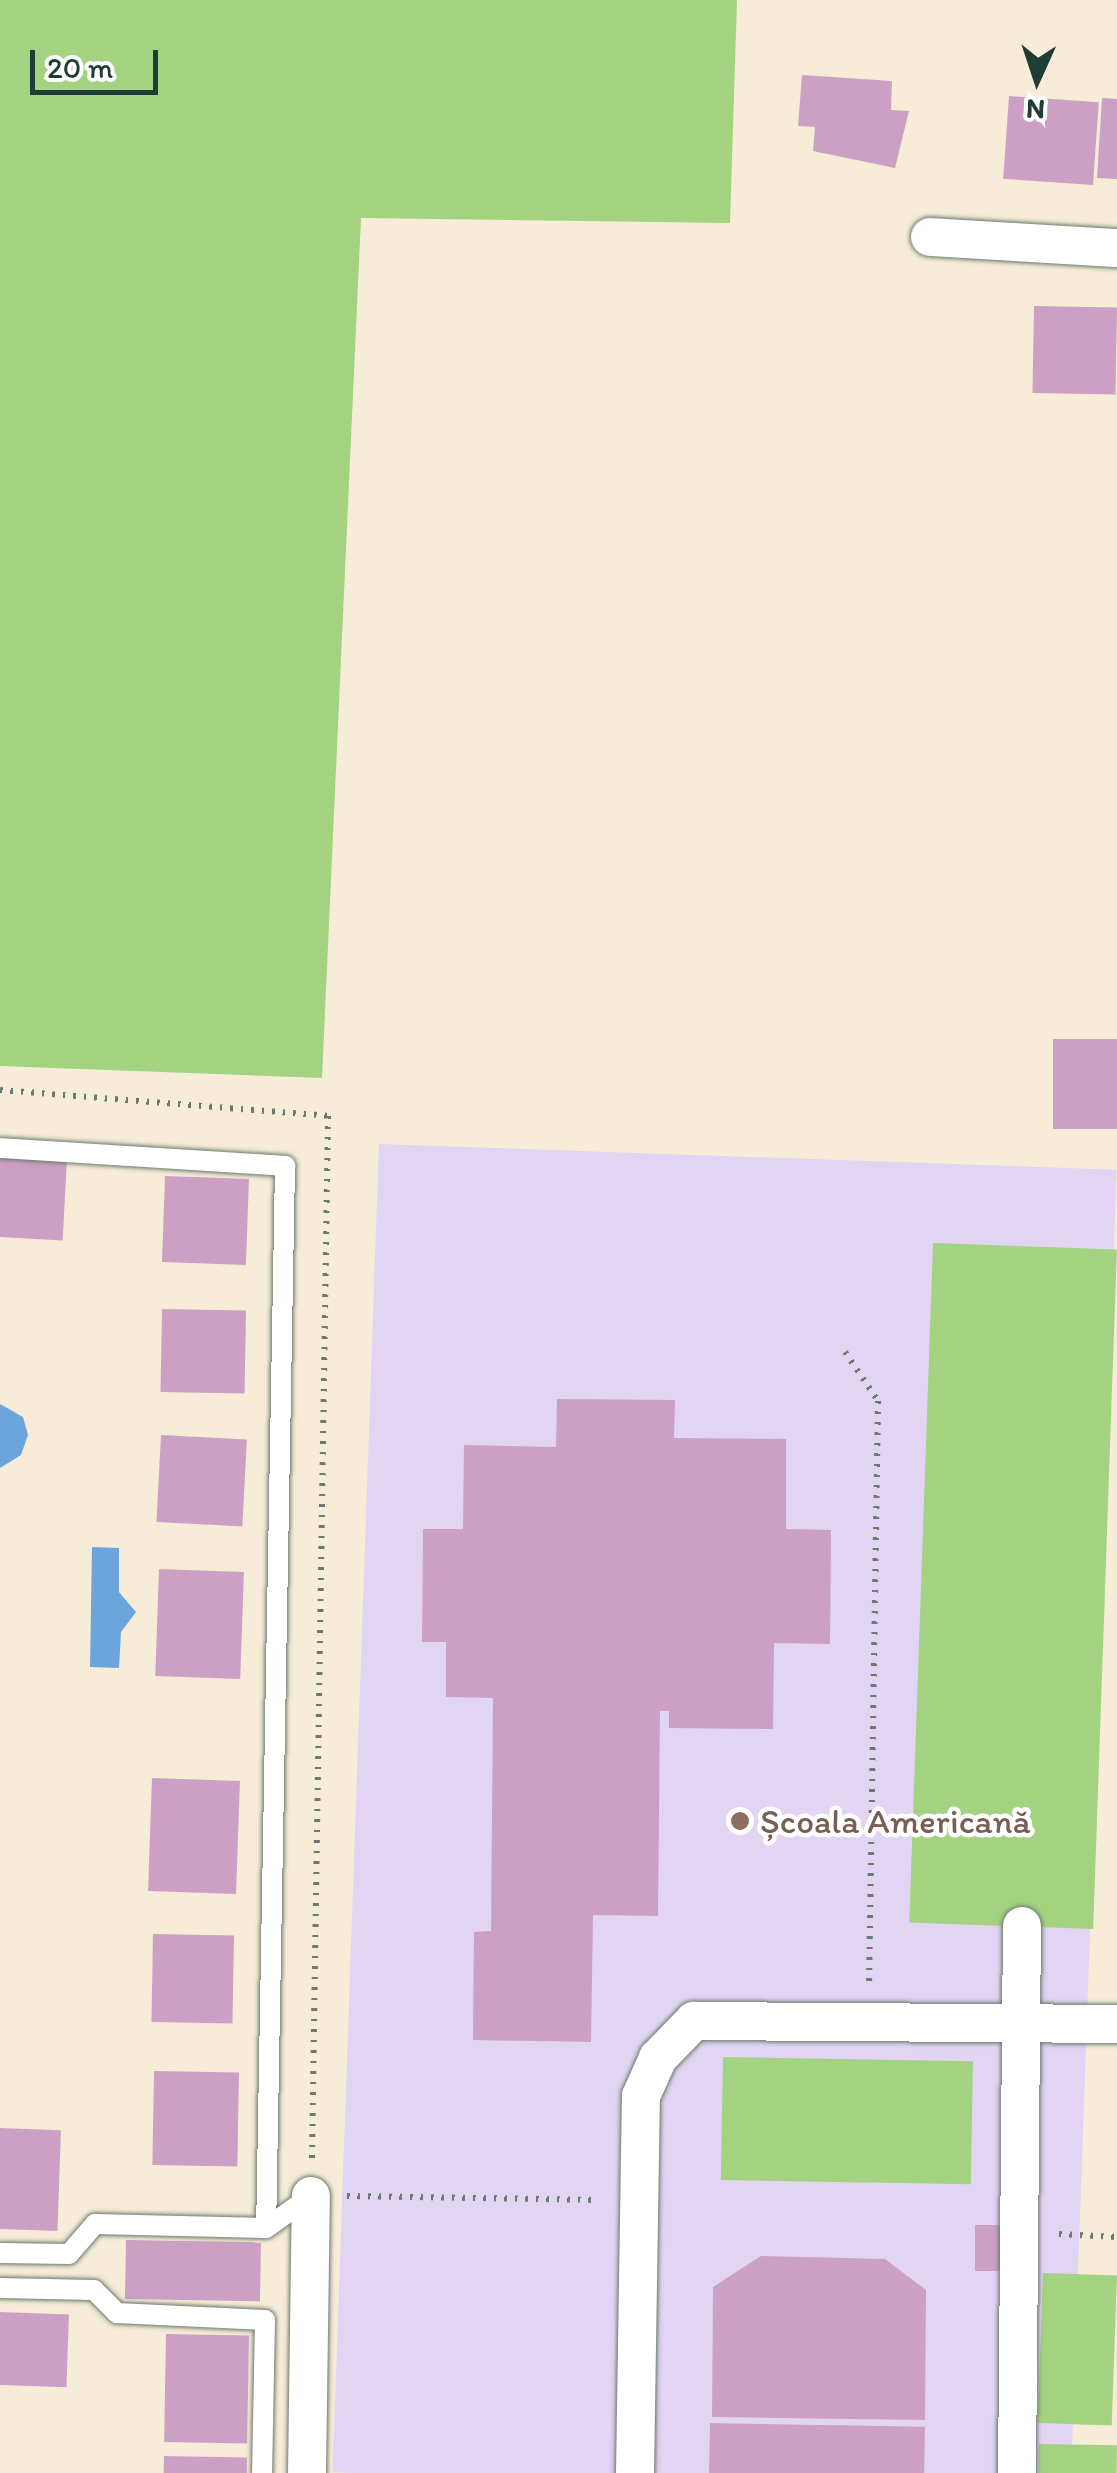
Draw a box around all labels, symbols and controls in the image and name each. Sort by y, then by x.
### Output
scale bar [35,30,162,92]
north arrow [987,30,1087,130]
text: 20 m [47,49,113,86]
text: N [1025,92,1046,127]
place label: Școala Americană [760,1800,1031,1842]
marker: Școala Americană [729,1810,751,1832]

